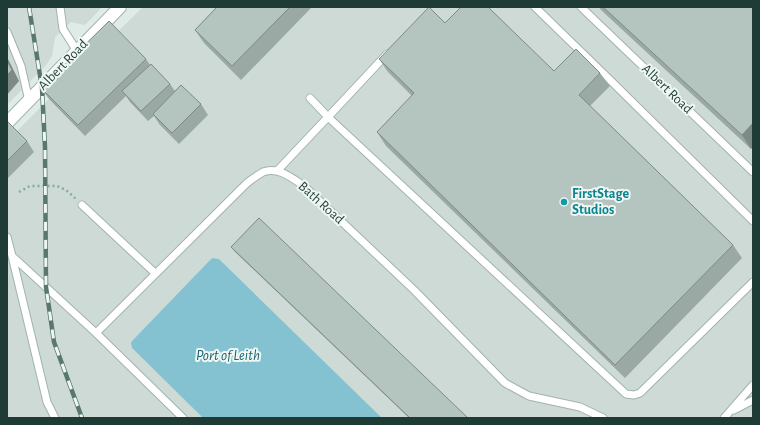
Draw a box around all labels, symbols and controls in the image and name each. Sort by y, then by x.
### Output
street label: Albert Road [36,37,90,93]
street label: Albert Road [639,62,695,116]
street label: Bath Road [296,179,346,227]
place label: FirstStage Studios [572,187,629,217]
marker: FirstStage Studios [559,197,569,207]
water label: Port of Leith [196,348,260,363]

